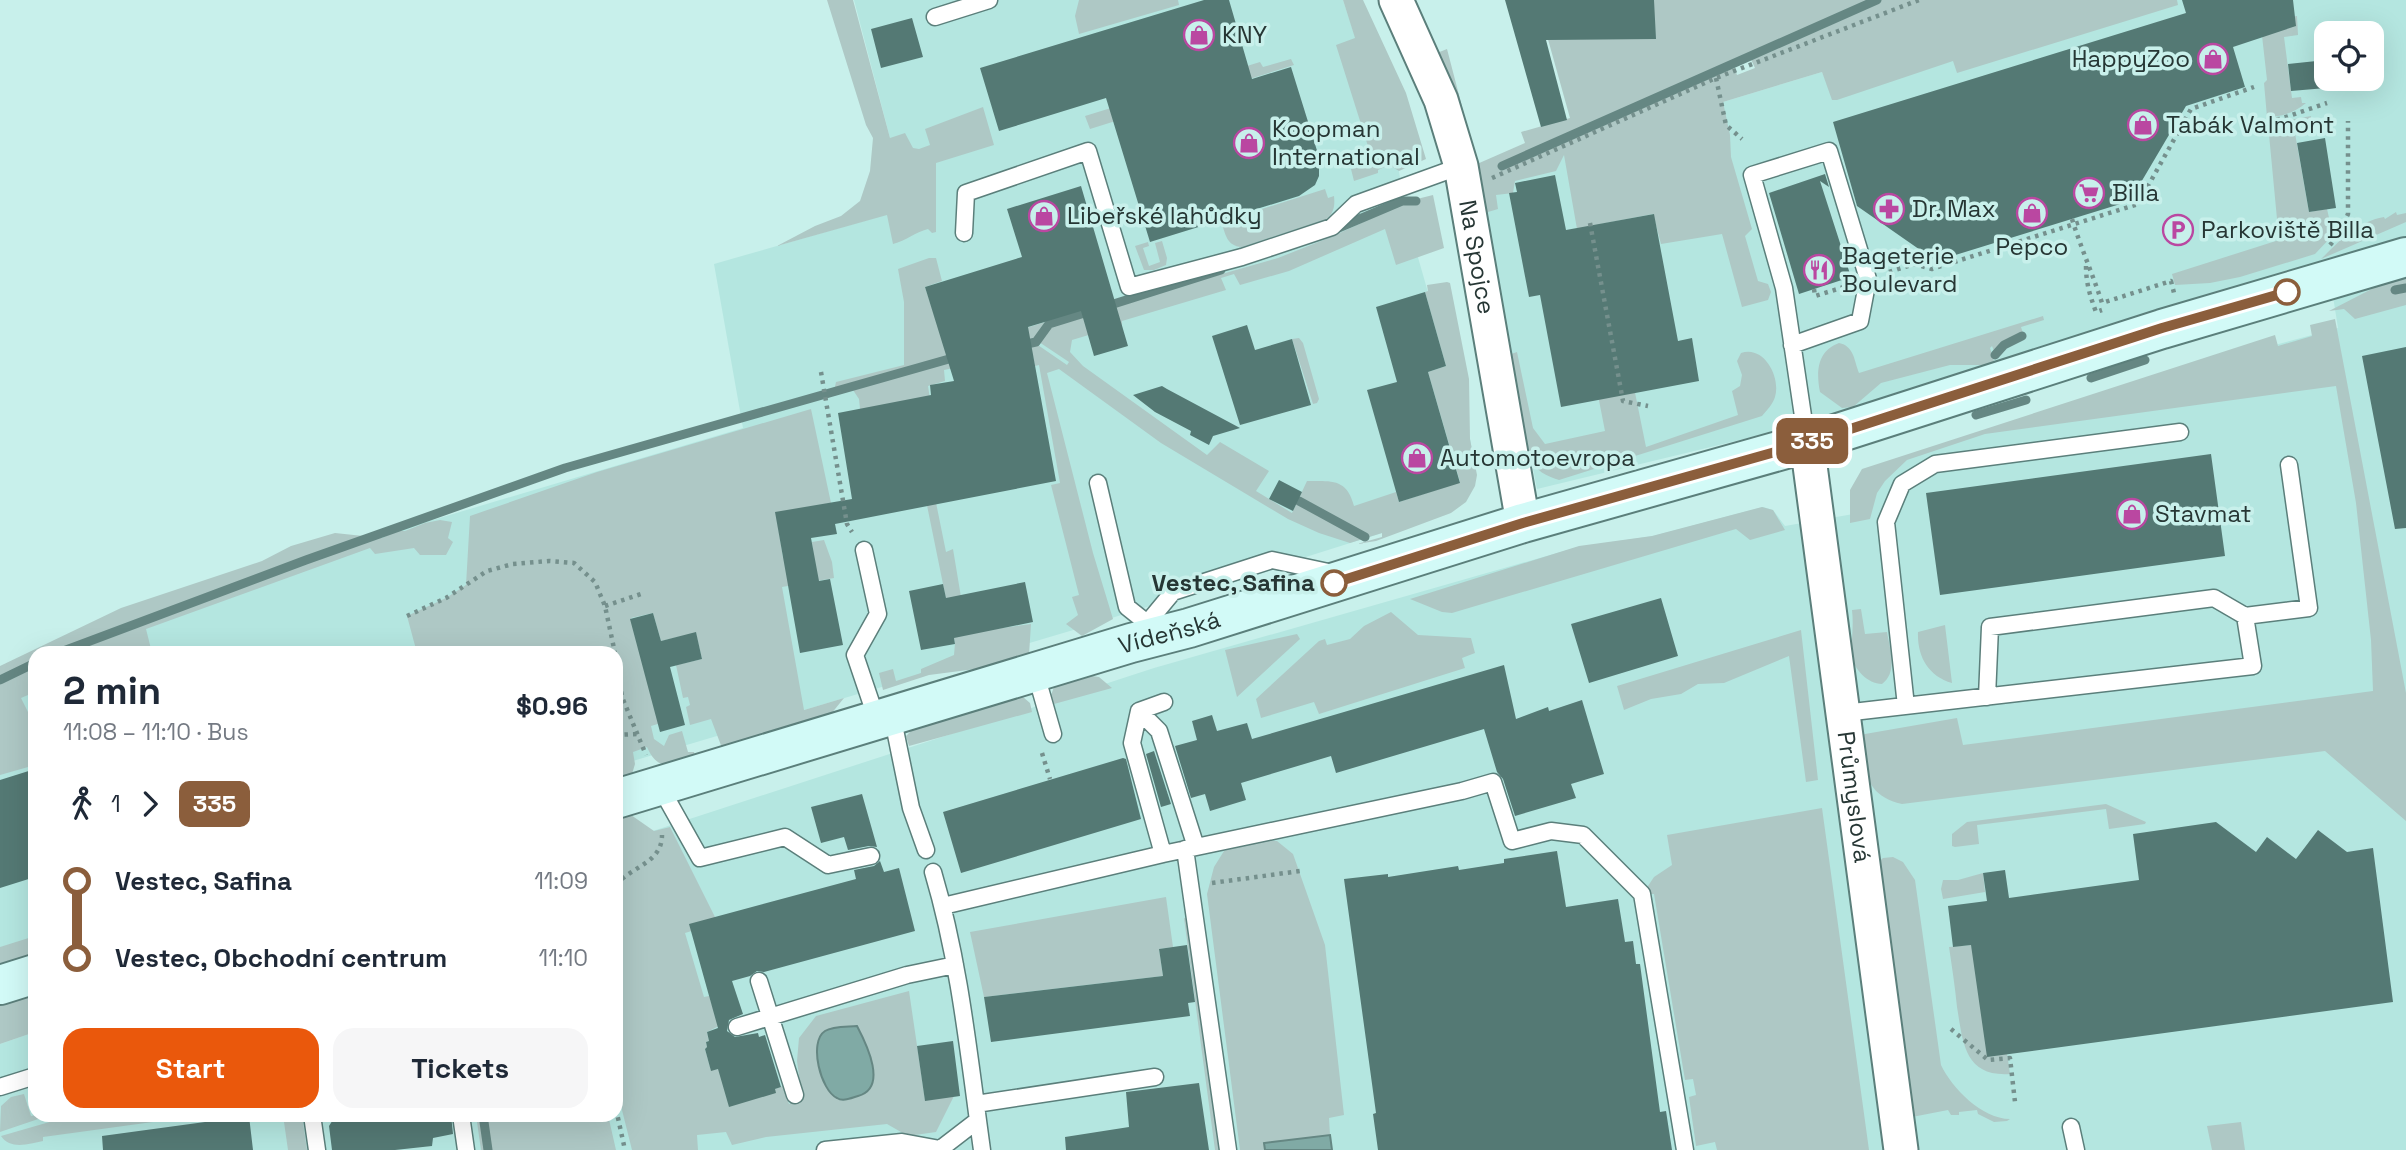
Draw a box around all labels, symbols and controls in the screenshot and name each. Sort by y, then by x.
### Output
shop icon: KNY [1182,18,1216,52]
place label: KNY [1222,19,1268,50]
map controls [2314,21,2384,91]
button: locate [2314,21,2384,91]
shop icon: HappyZoo [2196,42,2230,76]
place label: HappyZoo [2072,43,2190,74]
shop icon: Tabák Valmont [2126,108,2160,142]
place label: Tabák Valmont [2166,109,2334,140]
place label: Koopman International [1272,113,1420,172]
shop icon: Koopman International [1232,126,1266,160]
supermarket icon: Billa [2072,176,2106,210]
place label: Billa [2112,177,2160,208]
pharmacy icon: Dr. Max [1872,192,1906,226]
place label: Dr. Max [1912,193,1996,224]
shop icon: Pepco [2015,196,2049,230]
street label: Na Spojce [1452,197,1502,316]
shop icon: Libeřské lahůdky [1027,199,1061,233]
place label: Libeřské lahůdky [1067,200,1262,231]
parking icon: Parkoviště Billa [2161,213,2195,247]
place label: Parkoviště Billa [2201,214,2374,245]
place label: Pepco [1996,231,2068,262]
place label: Bageterie Boulevard [1842,240,1957,299]
restaurant icon: Bageterie Boulevard [1802,253,1836,287]
unlabelled marker [2274,279,2300,305]
line badge: 335 [1772,418,1852,464]
text: 335 [1790,425,1834,456]
shop icon: Automotoevropa [1400,441,1434,475]
place label: Automotoevropa [1440,442,1635,473]
shop icon: Stavmat [2115,497,2149,531]
place label: Stavmat [2155,498,2252,529]
place label: Vestec, Safina [1152,567,1315,598]
marker: Vestec, Safina [1321,570,1347,596]
street label: Vídeňská [1115,603,1224,661]
text: 2 min [63,667,161,715]
text: $0.96 [516,689,588,723]
text: 11:08 – 11:10 · Bus [63,717,249,747]
street label: Průmyslová [1830,729,1879,865]
icon: walk [63,785,101,823]
icon: forward [131,785,169,823]
text: 335 [193,788,236,819]
text: 1 [111,789,121,819]
text: Vestec, Safina [115,864,292,898]
text: 11:09 [534,866,588,896]
text: Vestec, Obchodní centrum [115,941,447,975]
text: 11:10 [539,943,588,973]
button: Start [63,1028,319,1108]
button: Tickets [333,1028,588,1108]

